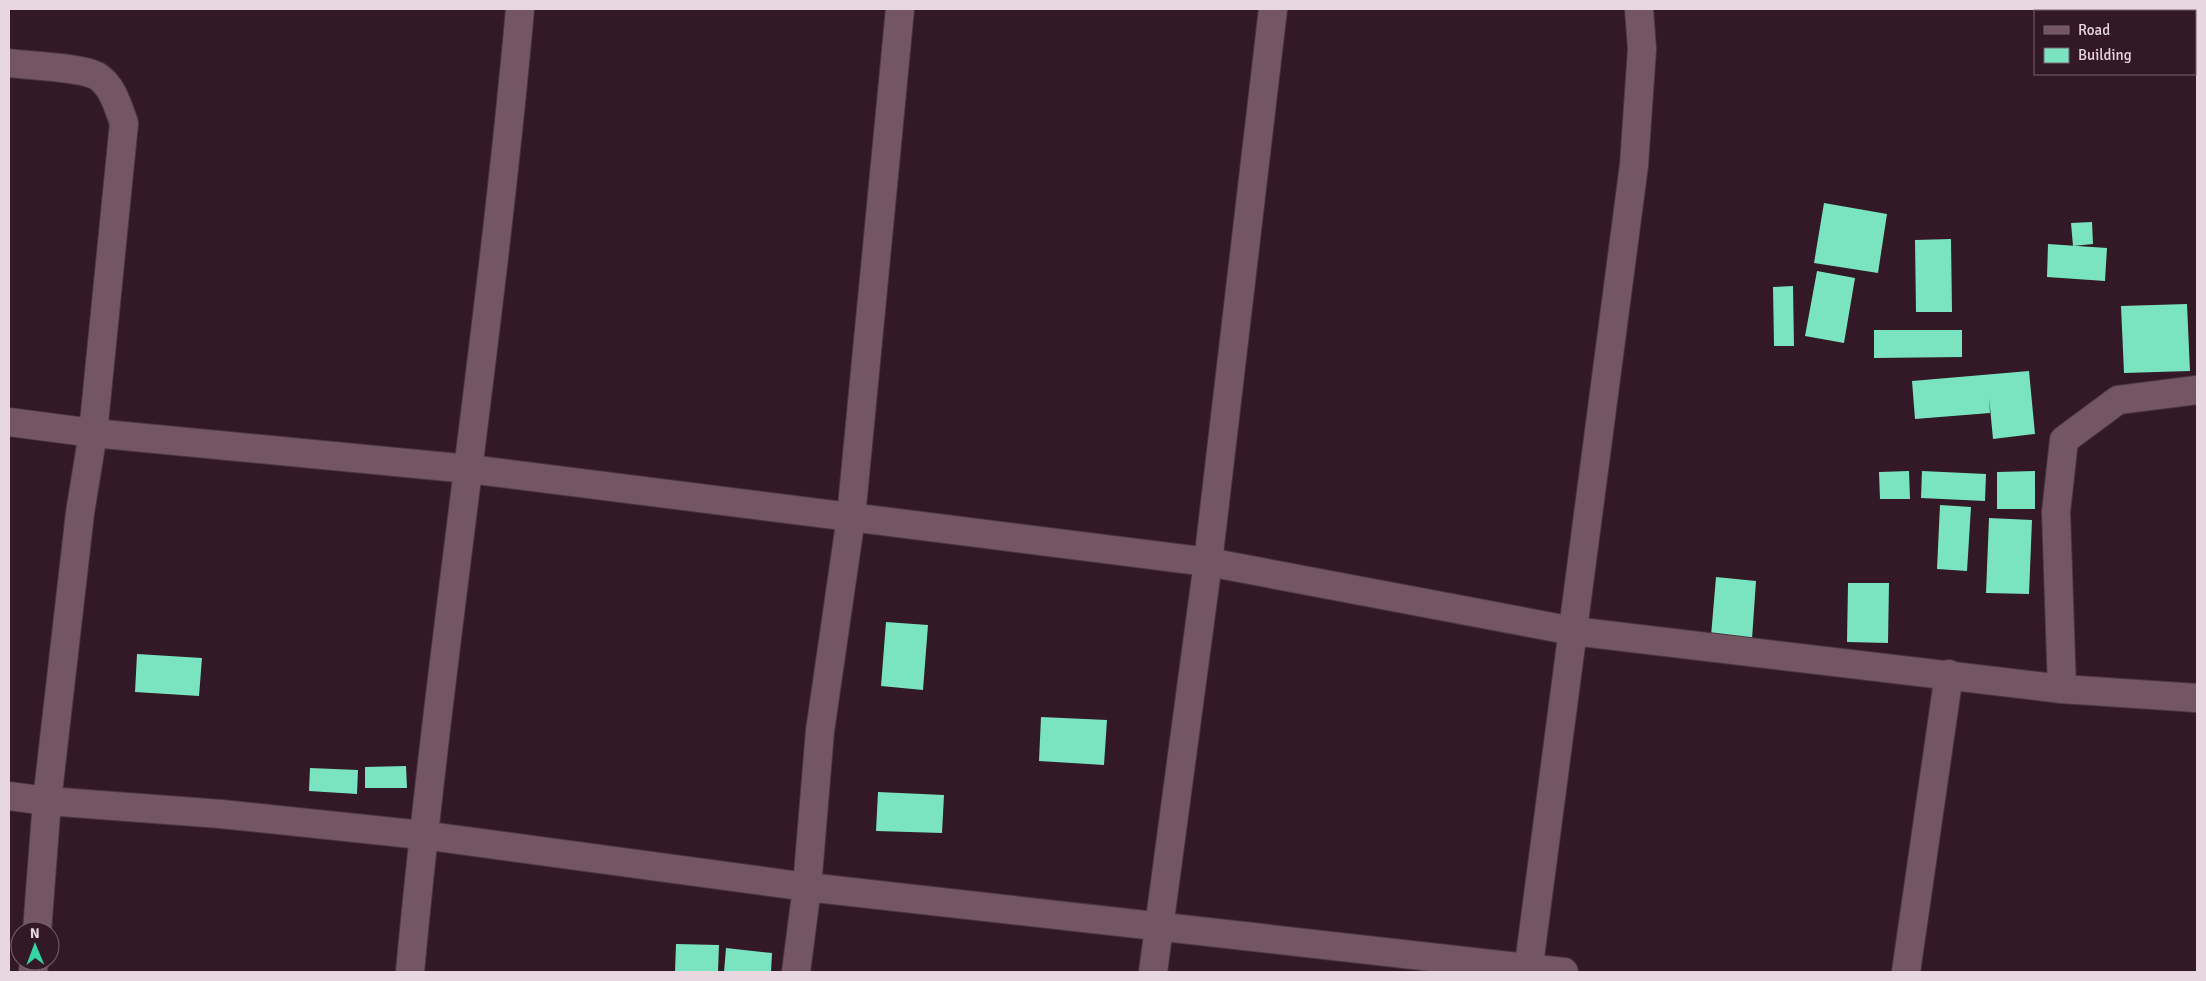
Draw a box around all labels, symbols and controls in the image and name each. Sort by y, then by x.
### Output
legend [2034,10,2196,75]
text: Road [2078,21,2110,39]
text: Building [2078,46,2132,64]
north arrow [10,921,60,971]
text: N [30,925,40,942]

